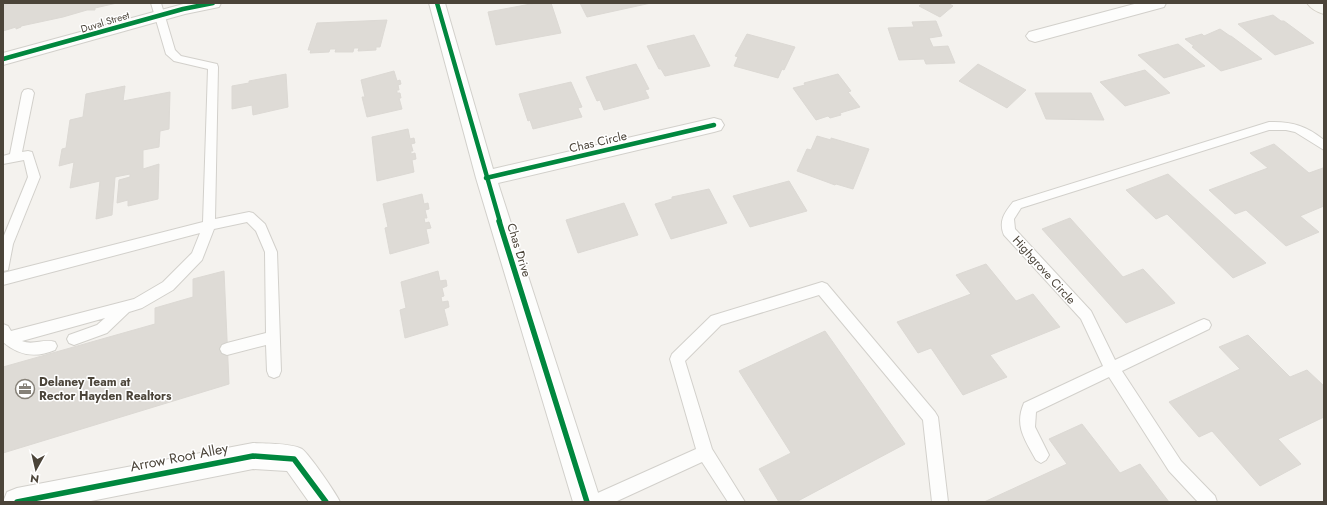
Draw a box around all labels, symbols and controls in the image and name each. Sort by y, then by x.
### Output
street label: Duval Street [79,7,132,37]
street label: Chas Circle [567,127,629,157]
street label: Chas Drive [502,221,536,279]
street label: Highgrove Circle [1008,232,1080,308]
place label: Delaney Team at Rector Hayden Realtors [39,373,172,405]
office icon: Delaney Team at Rector Hayden Realtors [14,378,36,400]
street label: Arrow Root Alley [128,438,230,476]
north arrow [16,449,56,489]
text: N [29,470,40,487]

